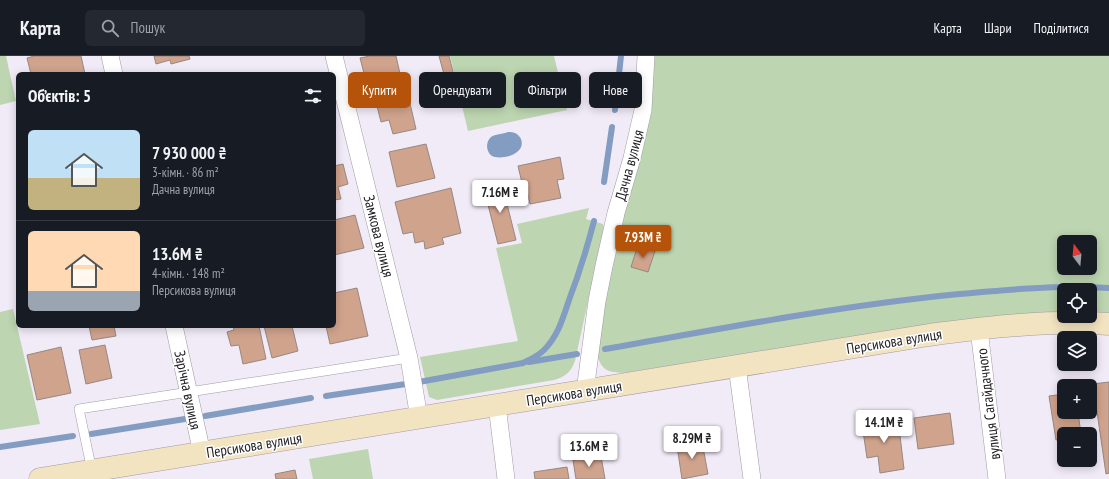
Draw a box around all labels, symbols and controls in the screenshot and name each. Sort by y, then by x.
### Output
search box [85,10,365,46]
text: Карта [20,16,61,40]
icon: search [99,17,121,39]
text: Пошук [131,18,165,37]
text: Карта [933,19,962,37]
text: Шари [984,19,1012,37]
text: Поділитися [1034,19,1089,37]
chip: Купити [348,72,411,108]
chip: Орендувати [419,72,506,108]
chip: Фільтри [514,72,581,108]
chip: Нове [589,72,642,108]
text: Об’єктів: 5 [28,85,91,107]
icon: filters [302,85,324,107]
street label: Дачна вулиця [610,127,648,202]
text: 7 930 000 ₴ [152,142,227,164]
icon: home [60,146,108,194]
text: 3-кімн. · 86 m² [152,164,219,181]
pin: 7.16M ₴ [463,180,537,214]
text: Дачна вулиця [152,181,215,198]
text: 7.16M ₴ [481,184,519,201]
street label: Замкова вулиця [360,193,398,279]
pin: 7.93M ₴ [606,225,680,259]
text: 7.93M ₴ [624,229,662,246]
north arrow [1057,235,1097,275]
map controls [1057,235,1097,467]
text: 13.6M ₴ [152,243,203,265]
icon: home [60,247,108,295]
text: 4-кімн. · 148 m² [152,265,225,282]
text: Персикова вулиця [152,282,236,299]
button: locate [1057,283,1097,323]
street label: Персикова вулиця [845,324,943,358]
button: layers [1057,331,1097,371]
street label: вулиця Сагайдачного [972,347,1004,461]
street label: Зарічна вулиця [170,349,206,432]
street label: Персикова вулиця [525,376,623,410]
button: + [1057,379,1097,419]
pin: 14.1M ₴ [847,410,921,444]
text: 14.1M ₴ [865,414,903,431]
pin: 8.29M ₴ [655,426,729,460]
button: − [1057,427,1097,467]
street label: Персикова вулиця [205,428,303,462]
text: 8.29M ₴ [673,430,711,447]
pin: 13.6M ₴ [552,434,626,468]
text: 13.6M ₴ [570,438,608,455]

